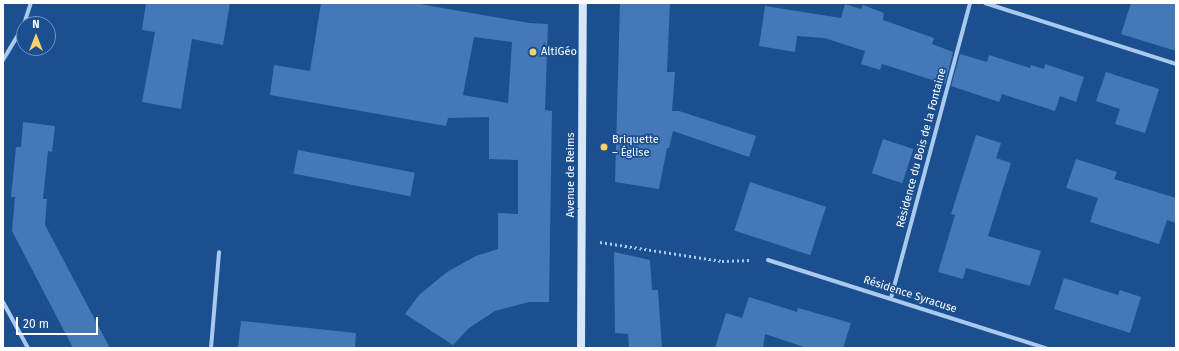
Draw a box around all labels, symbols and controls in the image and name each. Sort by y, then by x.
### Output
north arrow [16,16,56,56]
text: N [32,18,40,31]
place label: AltiGéo [541,45,577,59]
marker: AltiGéo [528,47,538,57]
street label: Résidence du Bois de la Fontaine [894,67,950,229]
street label: Avenue de Reims [564,132,578,218]
place label: Briquette – Église [612,134,659,160]
marker: Briquette – Église [599,142,609,152]
street label: Résidence Syracuse [862,274,958,316]
scale bar [18,309,100,335]
text: 20 m [23,317,49,331]

